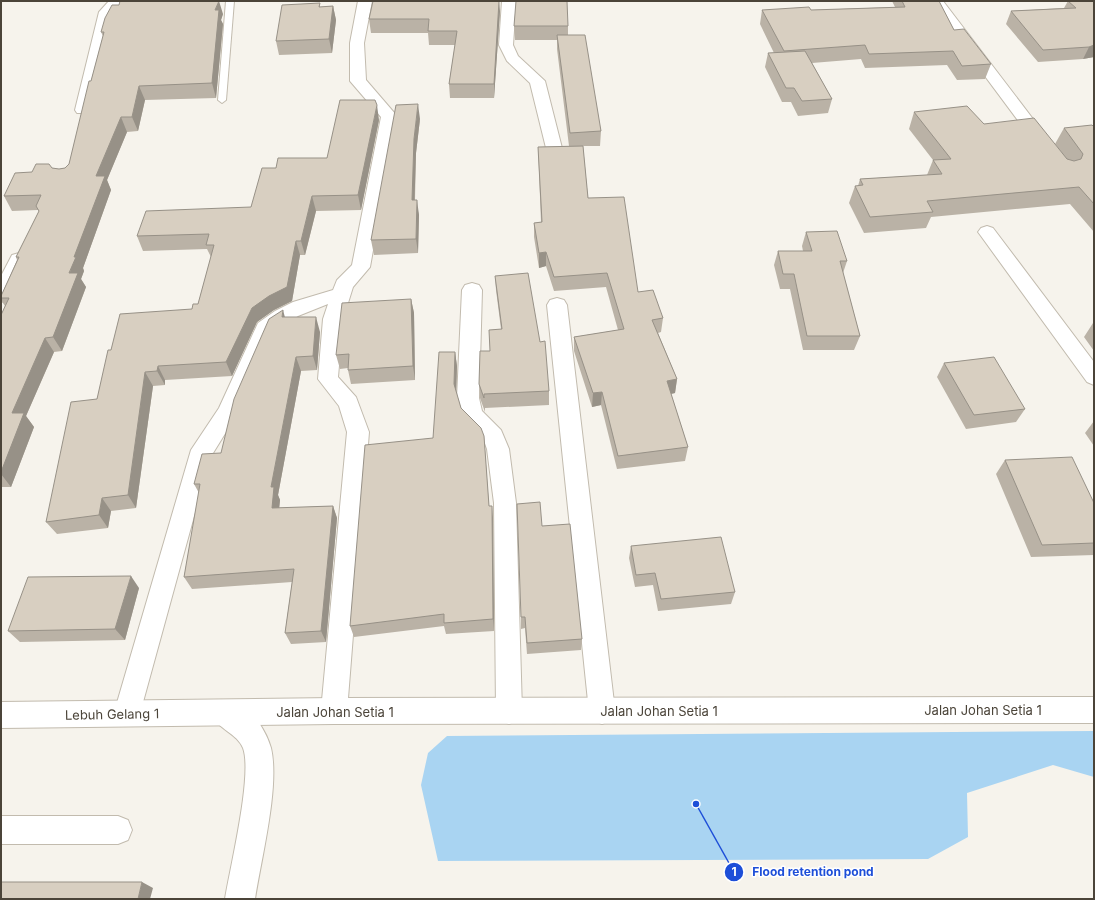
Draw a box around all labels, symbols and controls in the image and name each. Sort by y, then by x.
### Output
street label: Jalan Johan Setia 1 [924,702,1042,718]
street label: Jalan Johan Setia 1 [600,703,718,719]
street label: Jalan Johan Setia 1 [276,704,394,720]
street label: Lebuh Gelang 1 [65,705,159,723]
callout: Flood retention pond [724,860,882,884]
text: 1 [731,864,737,879]
text: Flood retention pond [752,864,874,879]

